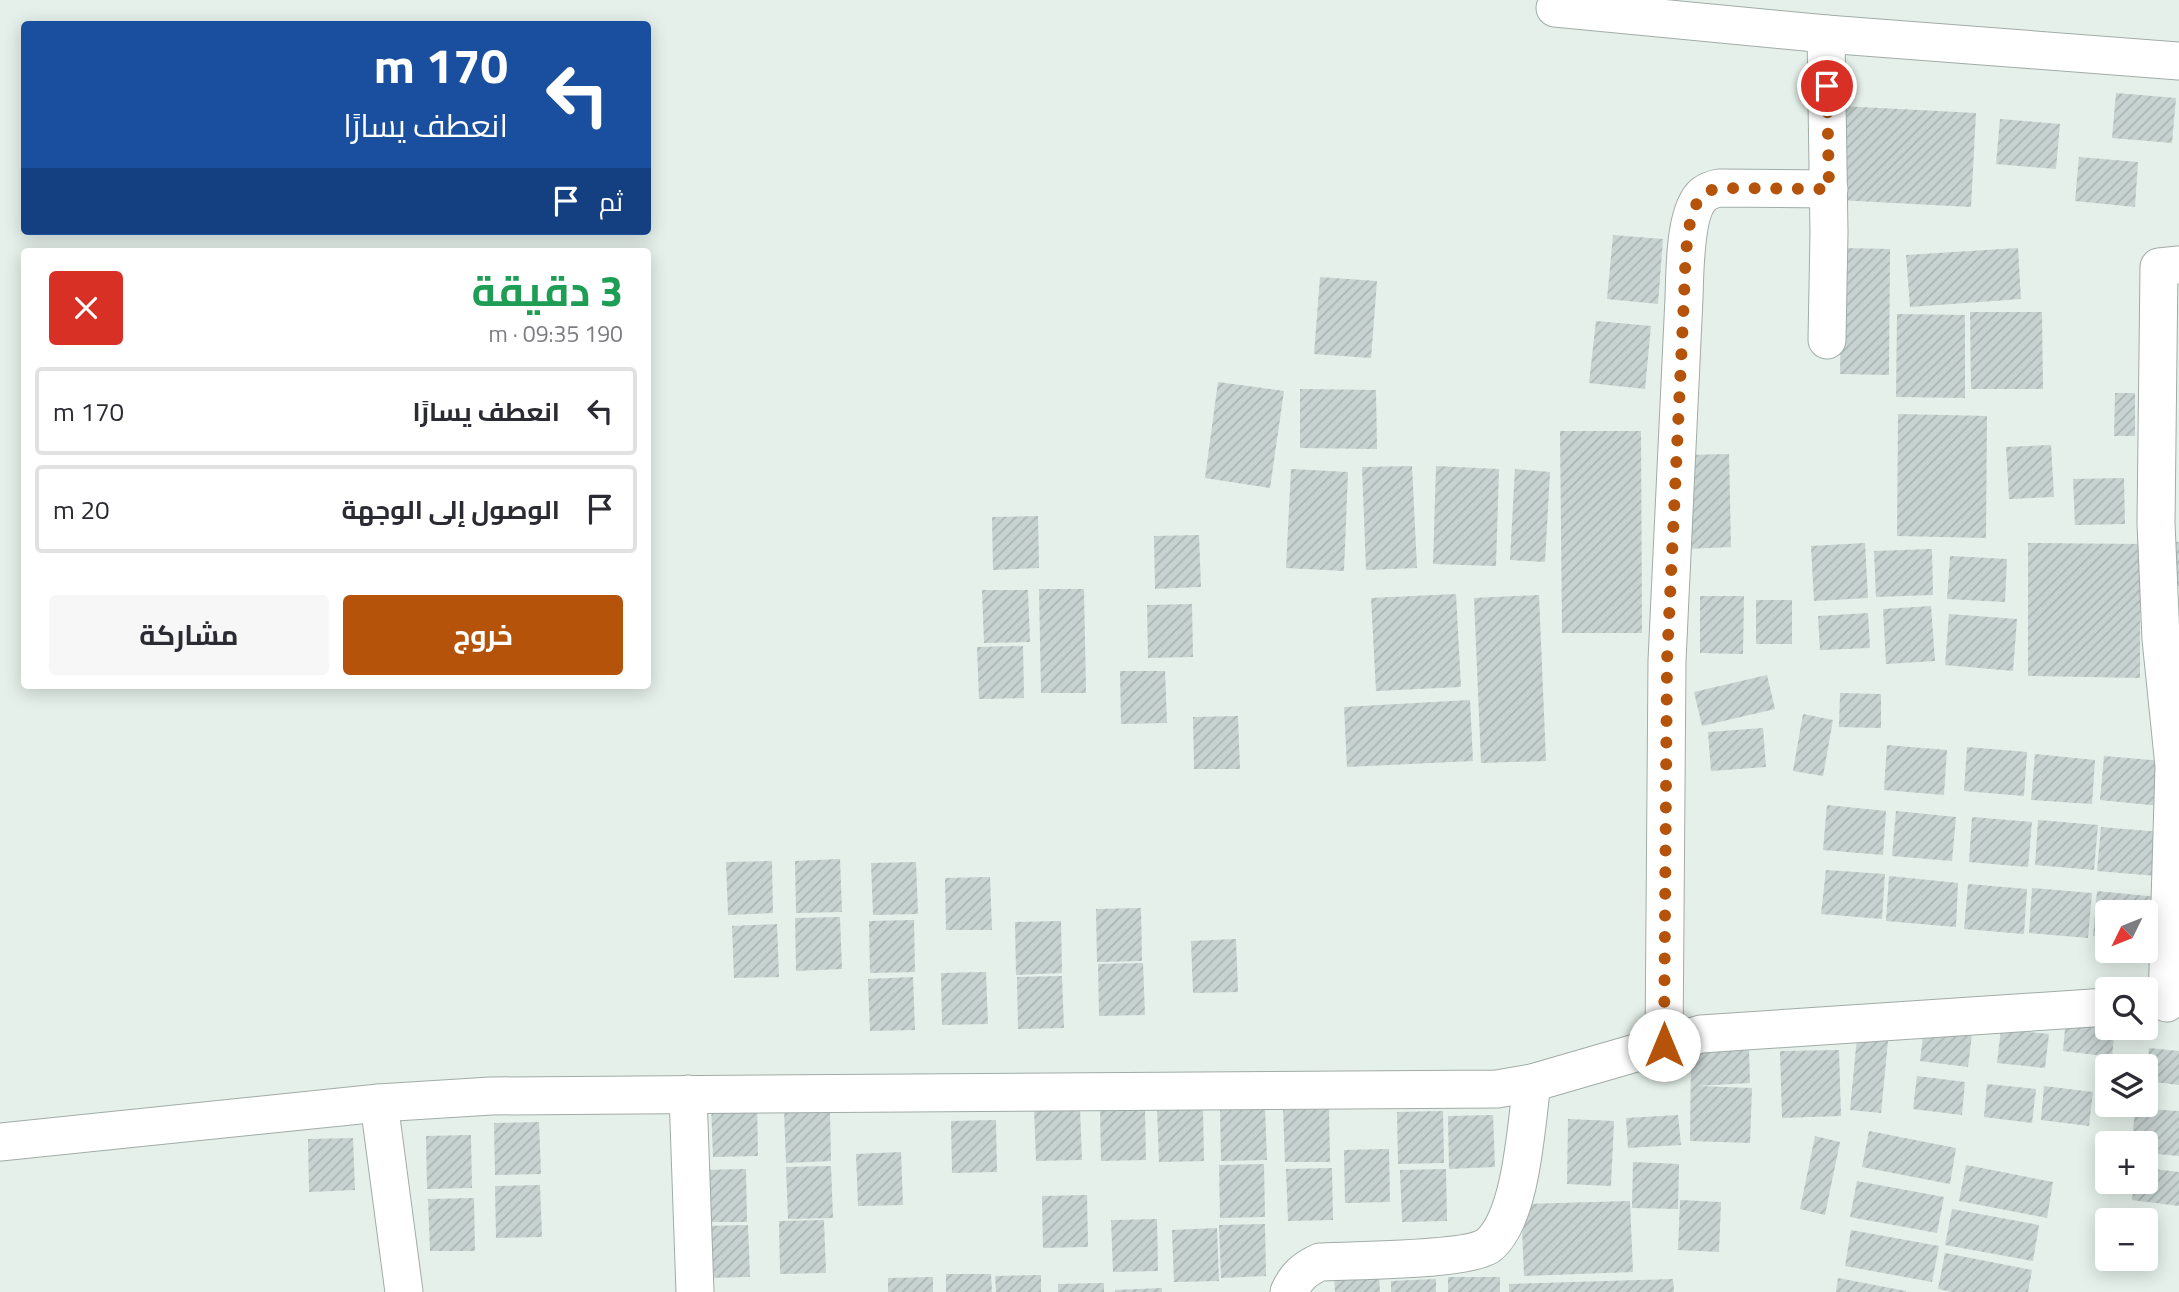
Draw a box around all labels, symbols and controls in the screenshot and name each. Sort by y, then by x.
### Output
text: 170 m [374,27,508,102]
icon: left [532,49,623,140]
pin [1797,56,1857,116]
icon: arrive [1808,67,1846,105]
text: انعطف يسارًا [343,101,508,149]
icon: arrive [547,182,585,220]
text: ثم [599,182,623,221]
text: 3 دقيقة [471,258,623,322]
button: close [49,271,123,345]
text: 190 m · 09:35 [488,316,623,351]
text: 170 m [53,392,124,431]
text: انعطف يسارًا [412,392,560,431]
icon: left [581,392,619,430]
text: 20 m [53,490,110,529]
text: الوصول إلى الوجهة [341,490,560,529]
icon: arrive [581,490,619,528]
button: مشاركة [49,595,329,675]
button: خروج [343,595,623,675]
north arrow [2095,900,2158,962]
map controls [2095,900,2158,1271]
button: search [2095,977,2158,1040]
position arrow [1627,1008,1701,1082]
button: layers [2095,1054,2158,1117]
button: + [2095,1131,2158,1194]
button: − [2095,1208,2158,1271]

